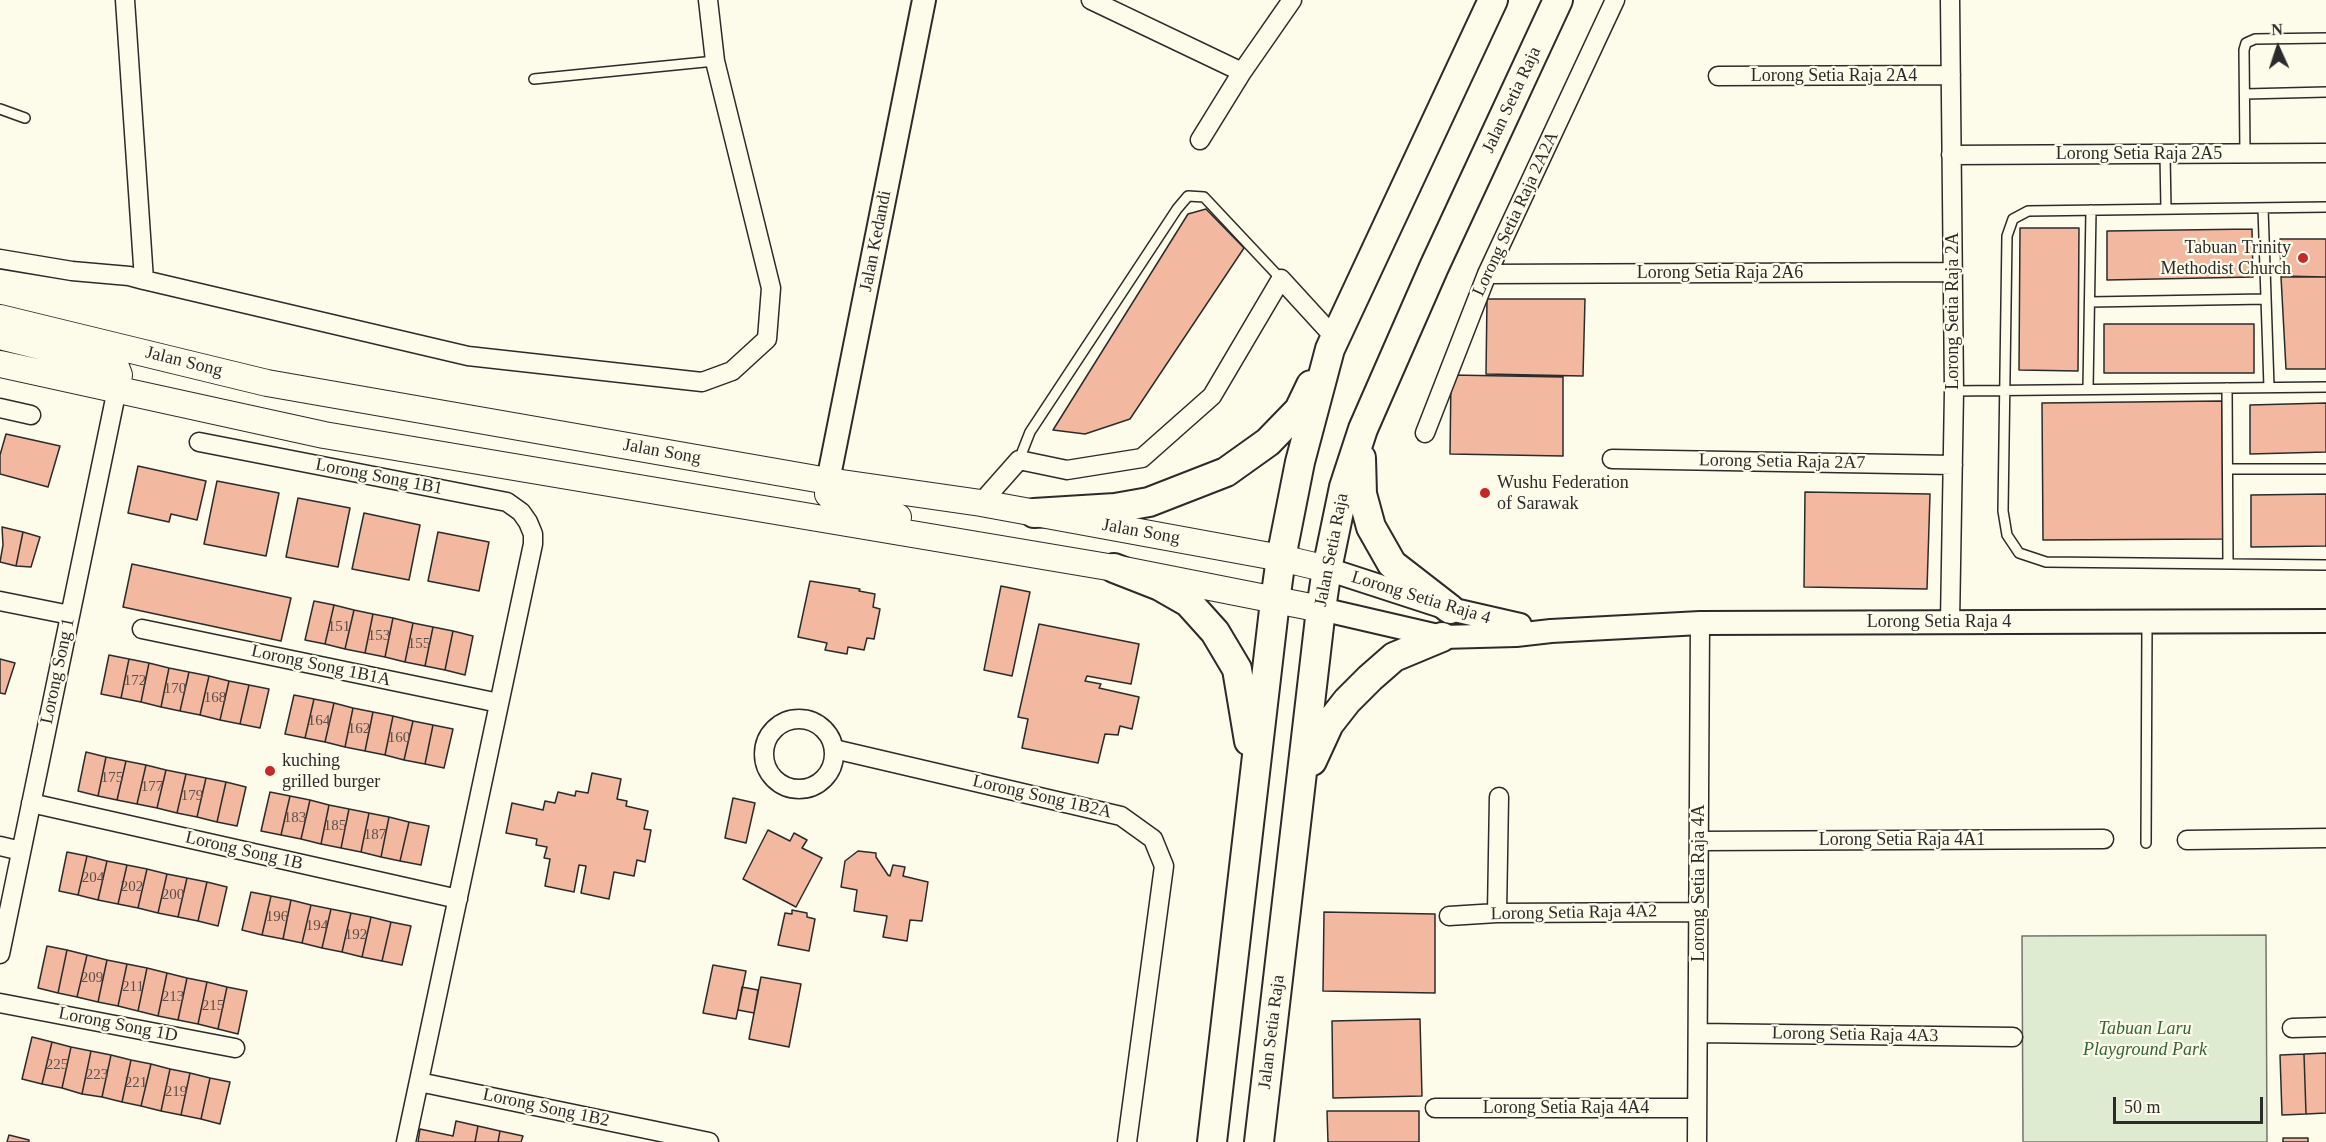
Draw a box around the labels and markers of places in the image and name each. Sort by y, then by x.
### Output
place label: Tabuan Trinity Methodist Church [2161,237,2291,280]
marker: Tabuan Trinity Methodist Church [2296,251,2310,265]
place label: Wushu Federation of Sarawak [1497,472,1629,514]
marker: Wushu Federation of Sarawak [1478,486,1492,500]
place label: kuching grilled burger [282,750,380,792]
marker: kuching grilled burger [263,764,277,778]

